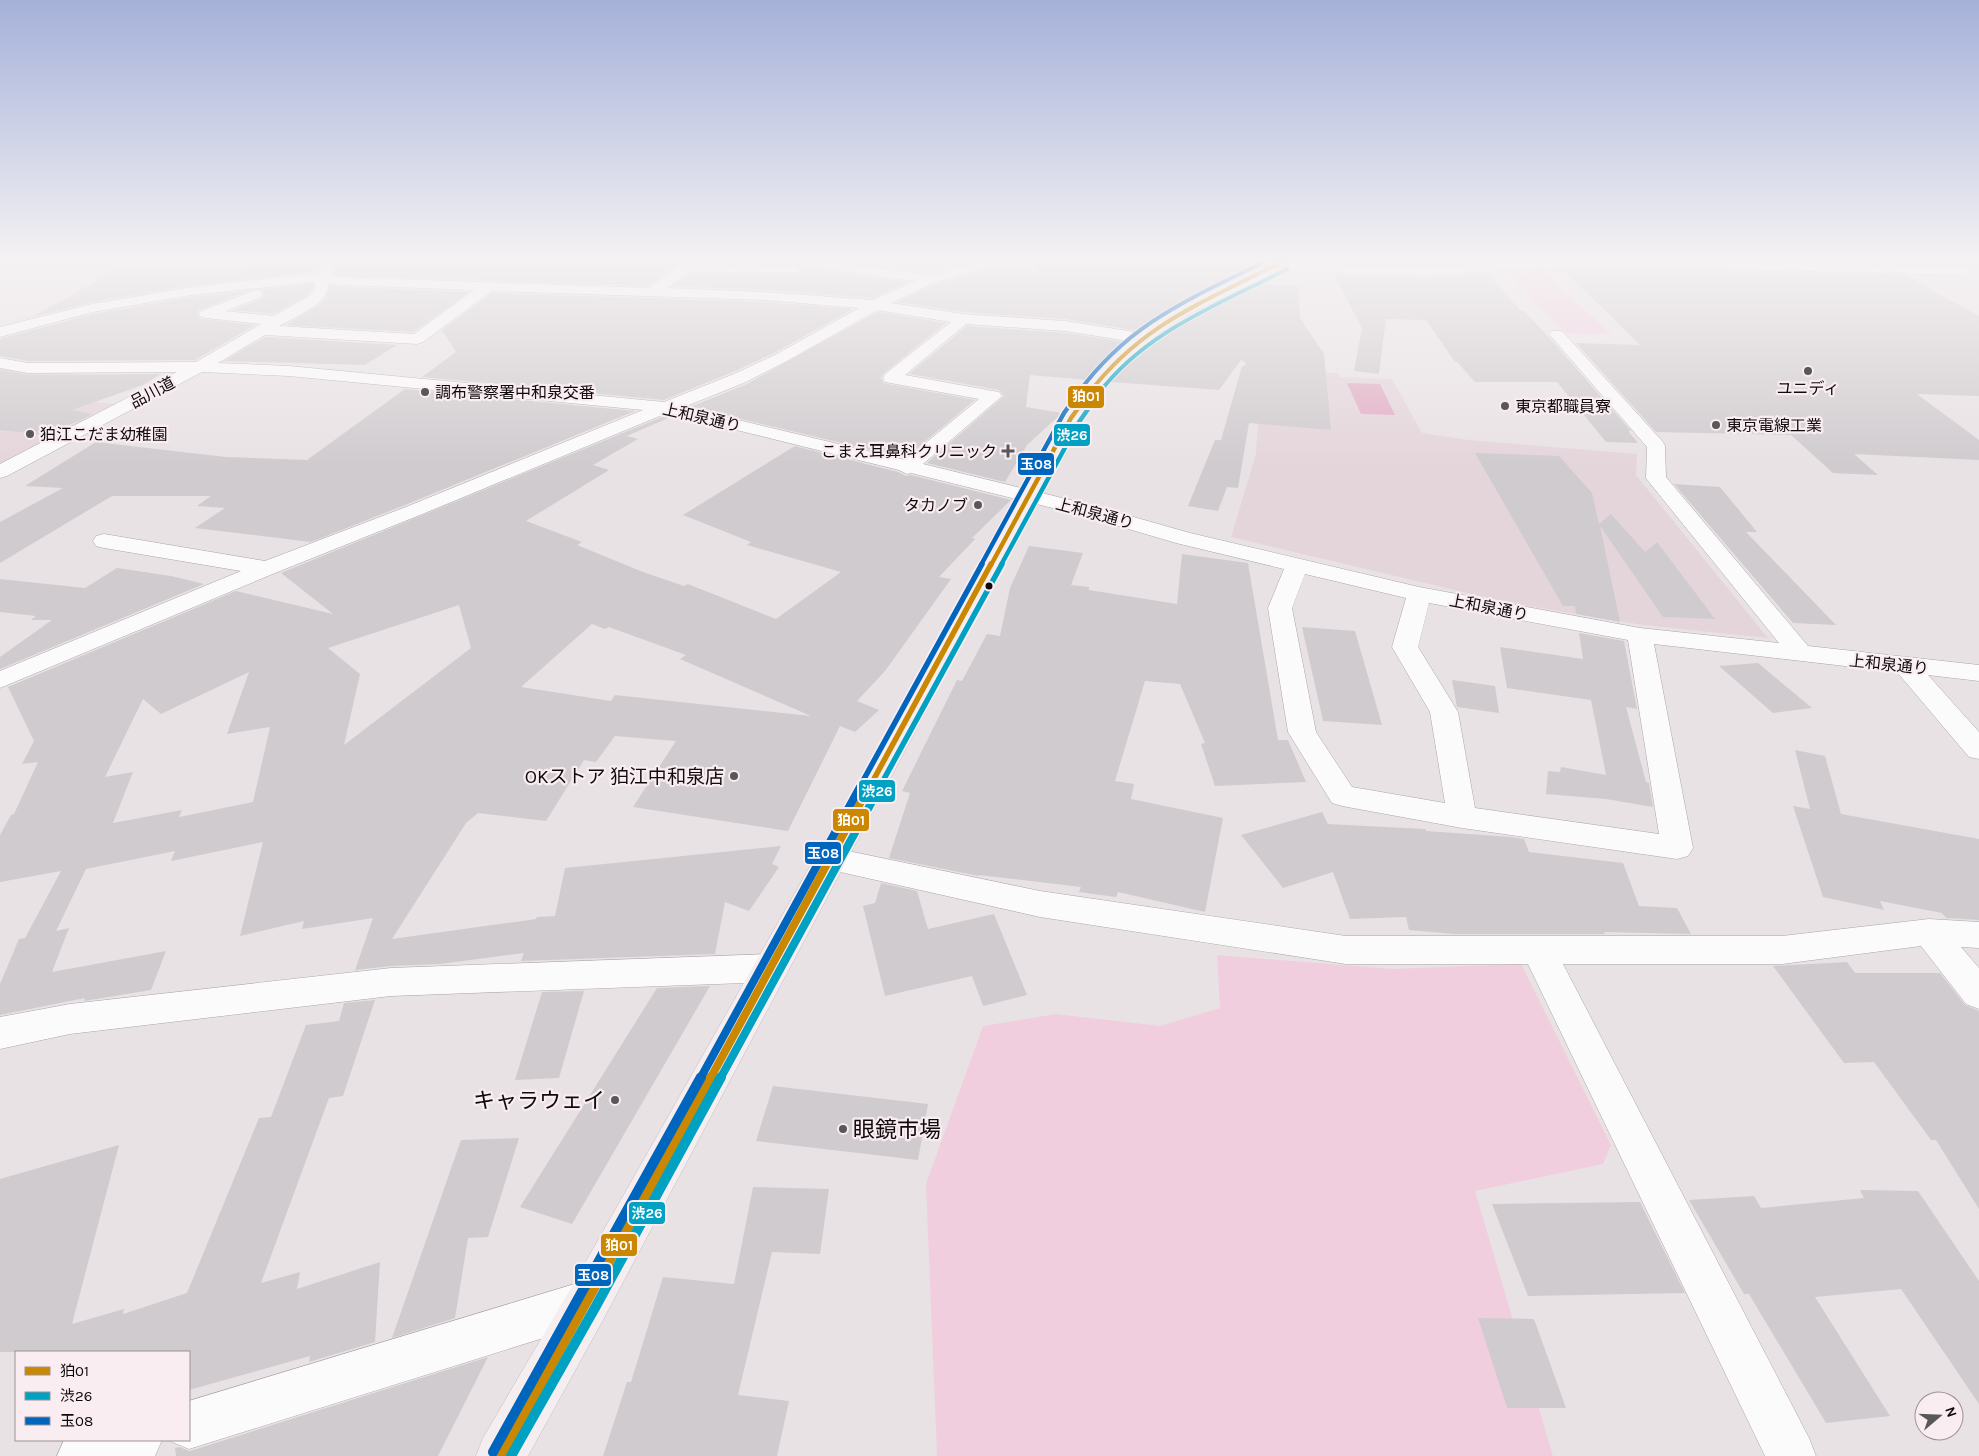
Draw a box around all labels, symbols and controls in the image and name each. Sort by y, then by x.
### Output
marker: ユニディ [1802,365,1814,377]
street label: 品川道 [127,373,178,412]
place label: ユニディ [1777,379,1839,398]
place label: 調布警察署中和泉交番 [435,383,595,402]
line badge: 狛01 [1067,385,1105,409]
marker: 調布警察署中和泉交番 [419,386,431,398]
text: 狛01 [1072,388,1100,405]
place label: 東京都職員寮 [1515,397,1611,416]
street label: 上和泉通り [661,399,743,436]
marker: 東京都職員寮 [1499,400,1511,412]
place label: 東京電線工業 [1726,416,1822,435]
marker: 東京電線工業 [1710,419,1722,431]
line badge: 渋26 [1053,423,1091,447]
place label: 狛江こだま幼稚園 [40,425,168,444]
text: 渋26 [1057,427,1087,444]
marker: 狛江こだま幼稚園 [24,428,36,440]
place label: こまえ耳鼻科クリニック [821,442,997,461]
marker: こまえ耳鼻科クリニック [1001,444,1015,458]
line badge: 玉08 [1017,452,1055,476]
text: 玉08 [1020,456,1052,473]
street label: 上和泉通り [1054,494,1136,533]
place label: タカノブ [904,496,968,515]
marker: タカノブ [972,499,984,511]
unlabelled marker [984,581,994,591]
street label: 上和泉通り [1448,591,1530,624]
street label: 上和泉通り [1848,651,1930,678]
place label: OKストア 狛江中和泉店 [525,766,724,788]
marker: OKストア 狛江中和泉店 [728,770,740,782]
line badge: 渋26 [858,779,896,803]
text: 渋26 [862,783,892,800]
line badge: 狛01 [832,808,870,832]
text: 狛01 [837,812,865,829]
line badge: 玉08 [804,841,842,865]
text: 玉08 [807,845,839,862]
place label: キャラウェイ [473,1088,605,1114]
marker: キャラウェイ [609,1094,621,1106]
place label: 眼鏡市場 [853,1117,941,1143]
marker: 眼鏡市場 [837,1123,849,1135]
line badge: 渋26 [628,1201,666,1225]
text: 渋26 [632,1205,662,1222]
line badge: 狛01 [600,1233,638,1257]
text: 狛01 [605,1237,633,1254]
line badge: 玉08 [574,1263,612,1287]
text: 玉08 [577,1267,609,1284]
legend [15,1351,190,1441]
text: 狛01 [60,1362,89,1380]
text: 渋26 [60,1387,92,1405]
north arrow [1914,1391,1964,1441]
text: N [1941,1404,1960,1419]
text: 玉08 [60,1412,93,1430]

